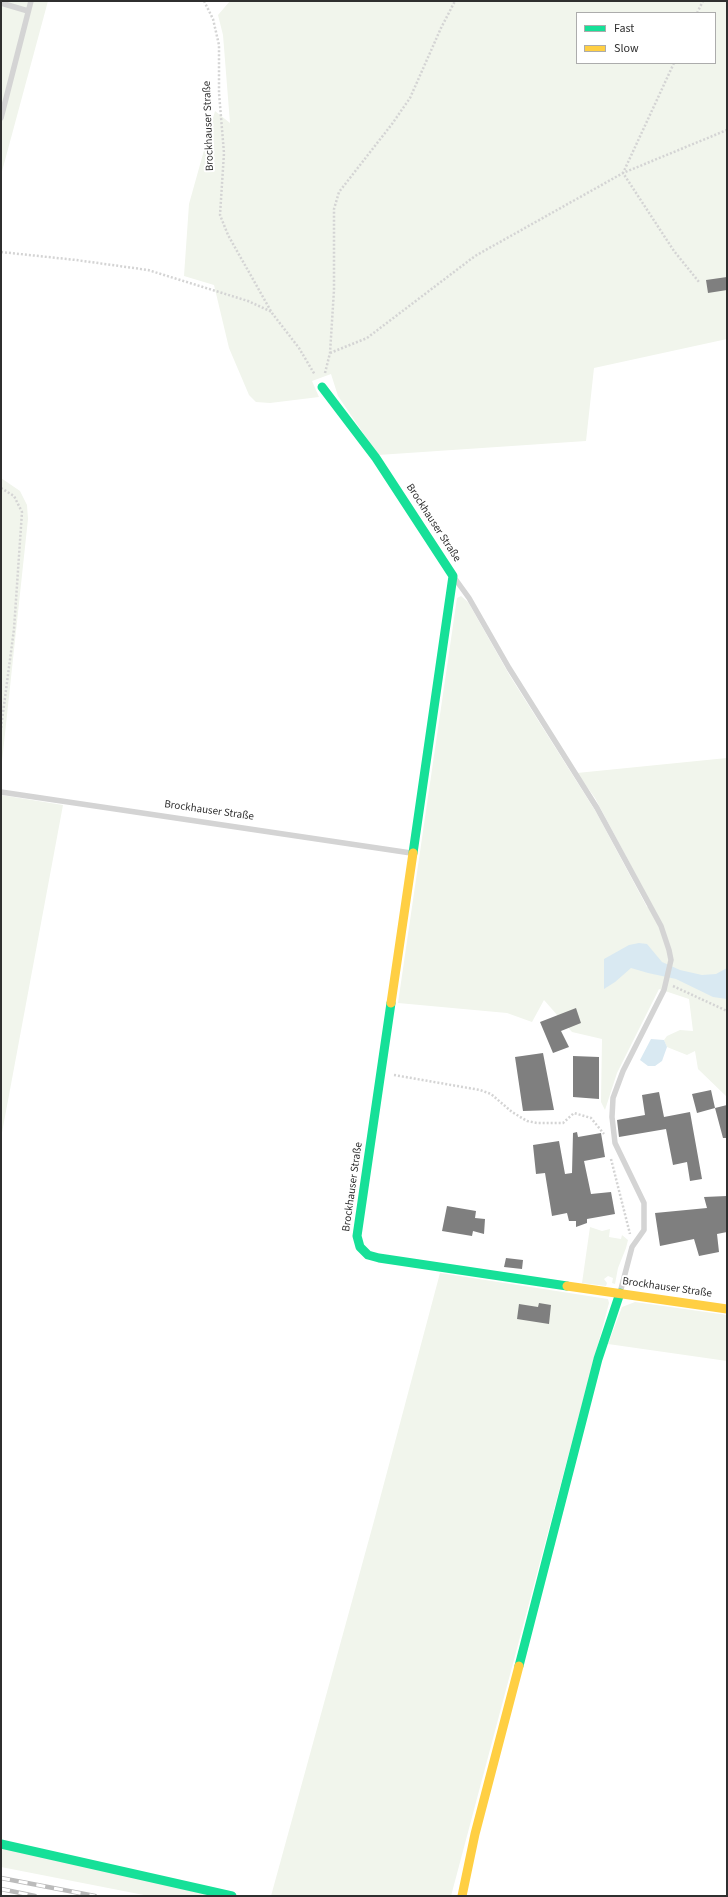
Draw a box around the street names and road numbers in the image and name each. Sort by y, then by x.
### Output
street label: Brockhauser Straße [201,81,217,171]
street label: Brockhauser Straße [403,481,463,565]
street label: Brockhauser Straße [163,798,255,824]
street label: Brockhauser Straße [340,1141,366,1233]
street label: Brockhauser Straße [621,1275,713,1301]

